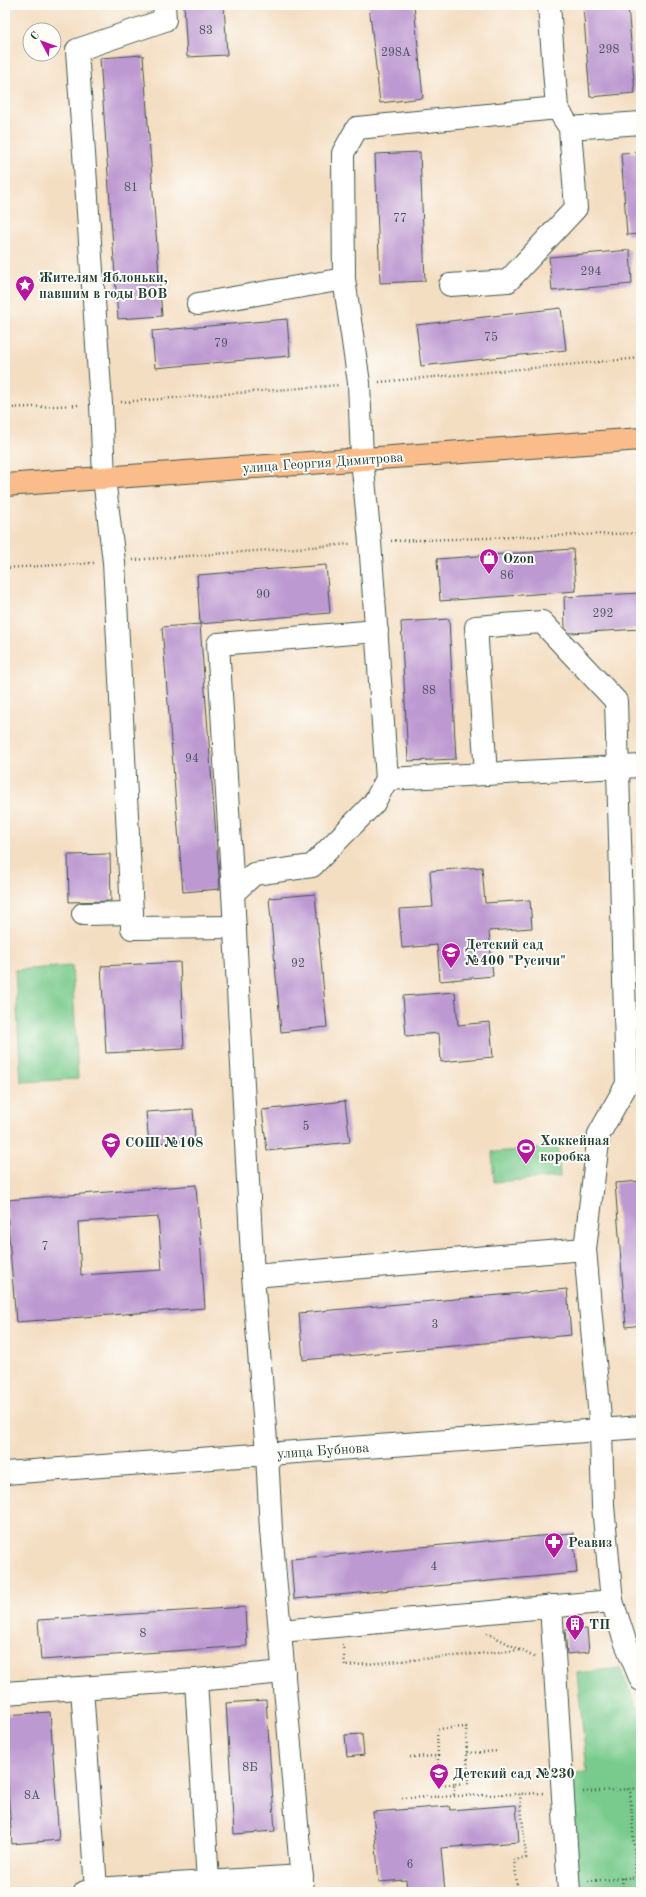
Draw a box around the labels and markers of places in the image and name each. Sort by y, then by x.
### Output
place label: Жителям Яблоньки, павшим в годы ВОВ [39,271,168,301]
place icon: Жителям Яблоньки, павшим в годы ВОВ [14,274,36,302]
shop icon: Ozon [478,547,500,575]
place label: Ozon [503,552,534,566]
place label: Детский сад №400 "Русичи" [465,938,566,968]
school or university icon: Детский сад №400 "Русичи" [440,941,462,969]
school or university icon: СОШ №108 [100,1131,122,1159]
place label: Хоккейная коробка [540,1134,609,1164]
place label: СОШ №108 [125,1136,203,1150]
sports icon: Хоккейная коробка [515,1137,537,1165]
pharmacy icon: Реавиз [543,1531,565,1559]
place label: Реавиз [568,1536,612,1550]
building icon: ТП [564,1613,586,1641]
place label: ТП [589,1618,610,1632]
school or university icon: Детский сад №230 [428,1762,450,1790]
place label: Детский сад №230 [453,1767,575,1781]

